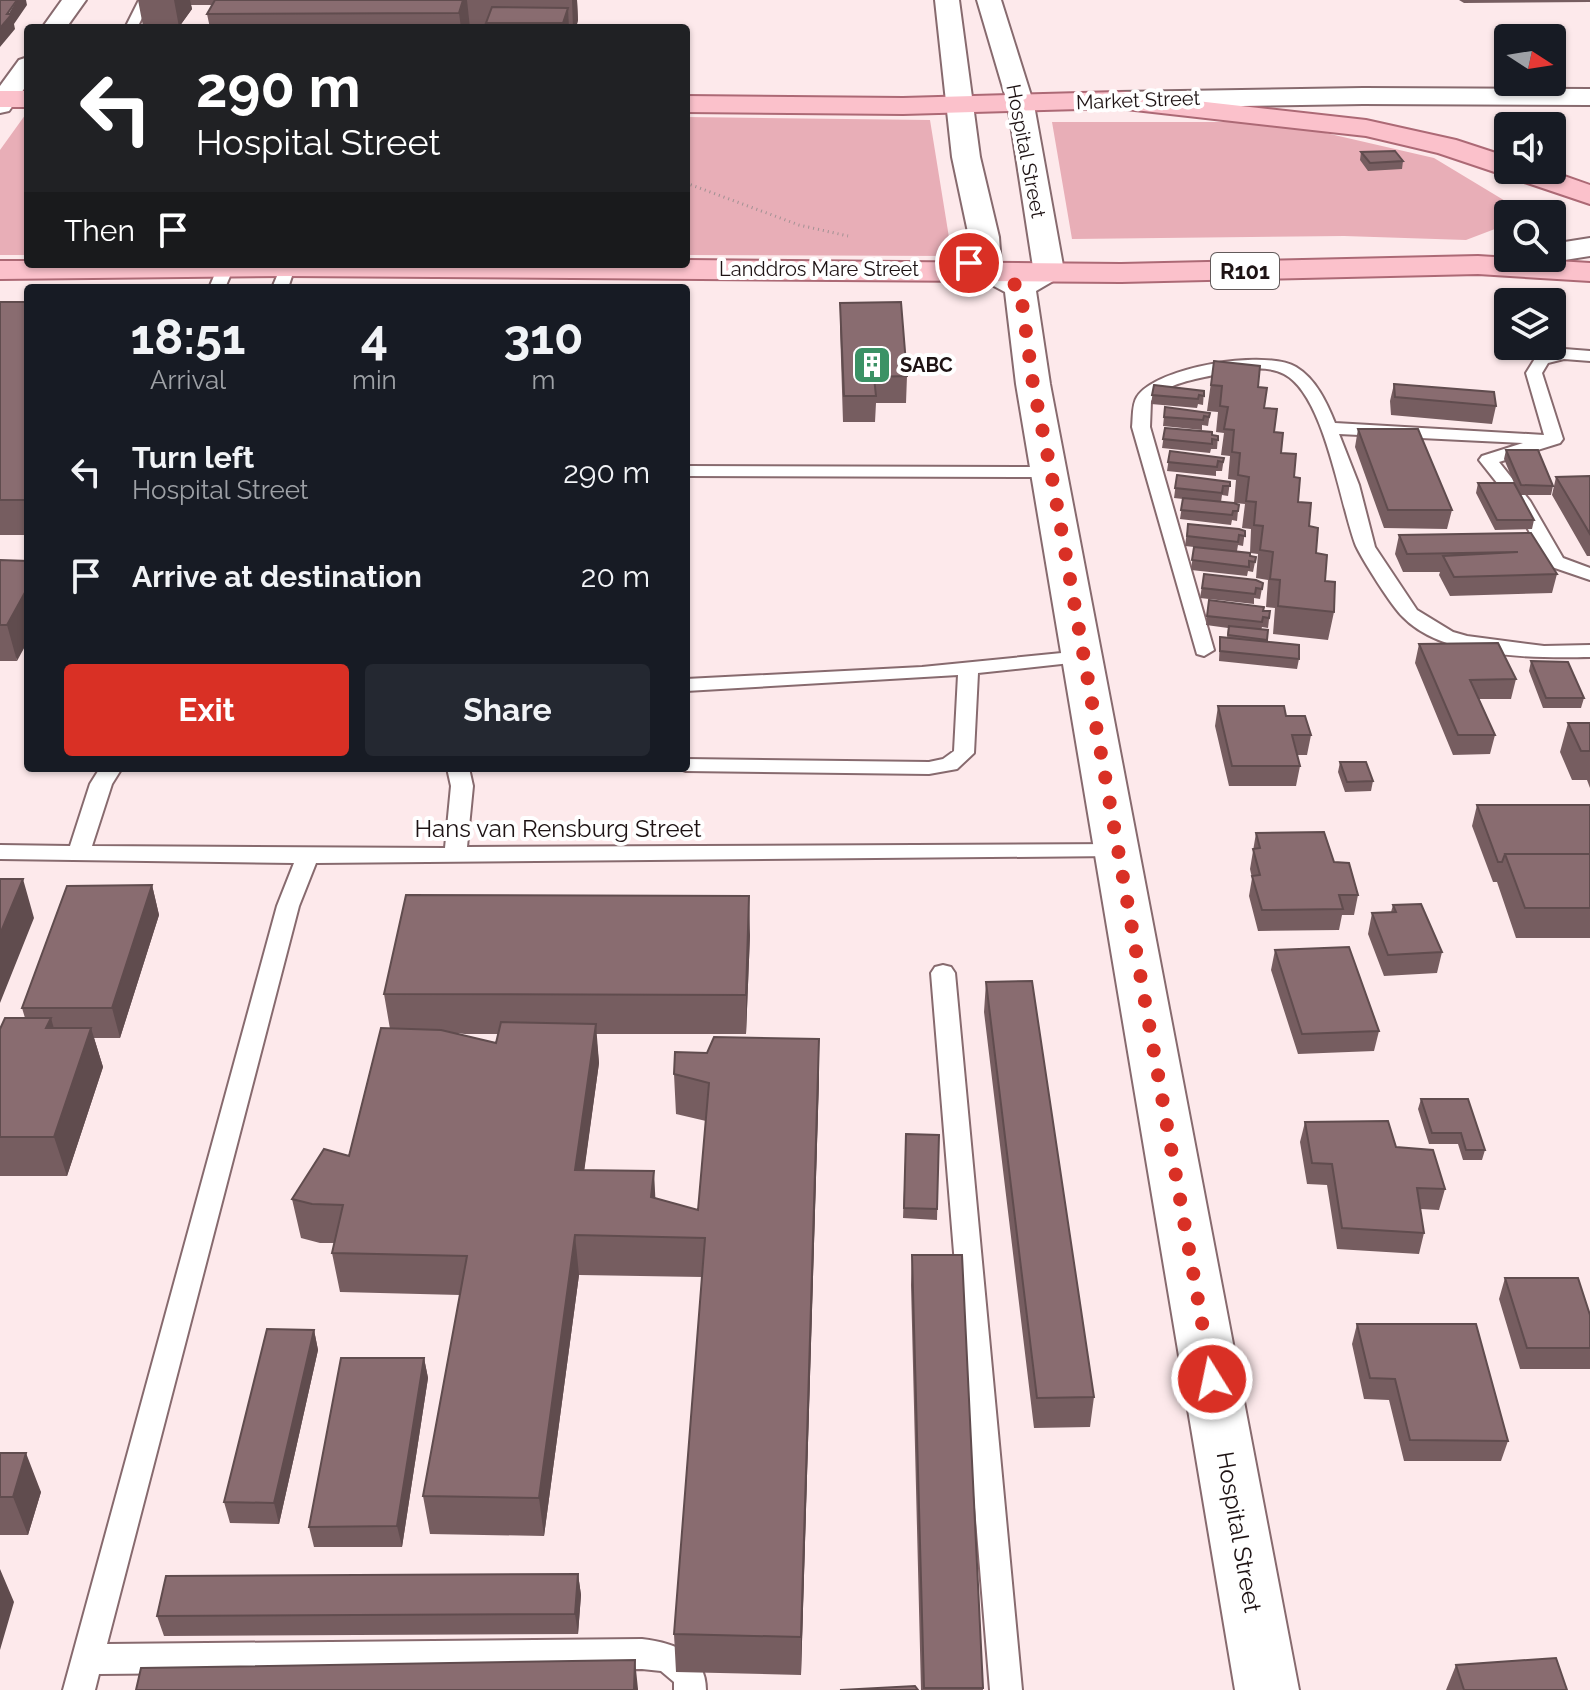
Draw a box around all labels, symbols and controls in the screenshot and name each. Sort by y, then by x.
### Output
north arrow [1494,24,1566,96]
map controls [1494,24,1566,360]
text: 290 m [196,54,361,120]
icon: left [64,56,168,160]
street label: Hospital Street [1001,82,1051,220]
street label: Market Street [1075,86,1201,114]
button: sound [1494,112,1566,184]
text: Hospital Street [196,121,441,163]
button: search [1494,200,1566,272]
icon: arrive [151,208,195,252]
text: Then [64,213,135,248]
pin [935,229,1003,297]
icon: arrive [947,241,991,285]
road number: R101 [1211,253,1279,289]
street label: Landdros Mare Street [719,257,919,281]
button: layers [1494,288,1566,360]
text: 18:51 [131,309,245,365]
text: 4 [361,309,388,365]
text: 310 [503,309,583,365]
building icon: SABC [851,344,893,386]
place label: SABC [900,353,953,377]
text: Arrival [150,365,226,395]
text: min [352,365,397,395]
text: m [531,365,555,395]
text: Turn left [132,440,254,475]
icon: left [64,450,108,494]
text: 290 m [563,455,650,490]
text: Hospital Street [132,475,309,505]
icon: arrive [64,554,108,598]
text: Arrive at destination [132,559,422,594]
text: 20 m [581,559,650,594]
button: Exit [64,664,349,756]
button: Share [365,664,650,756]
street label: Hans van Rensburg Street [415,814,702,843]
position arrow [1170,1337,1254,1421]
street label: Hospital Street [1211,1449,1267,1615]

